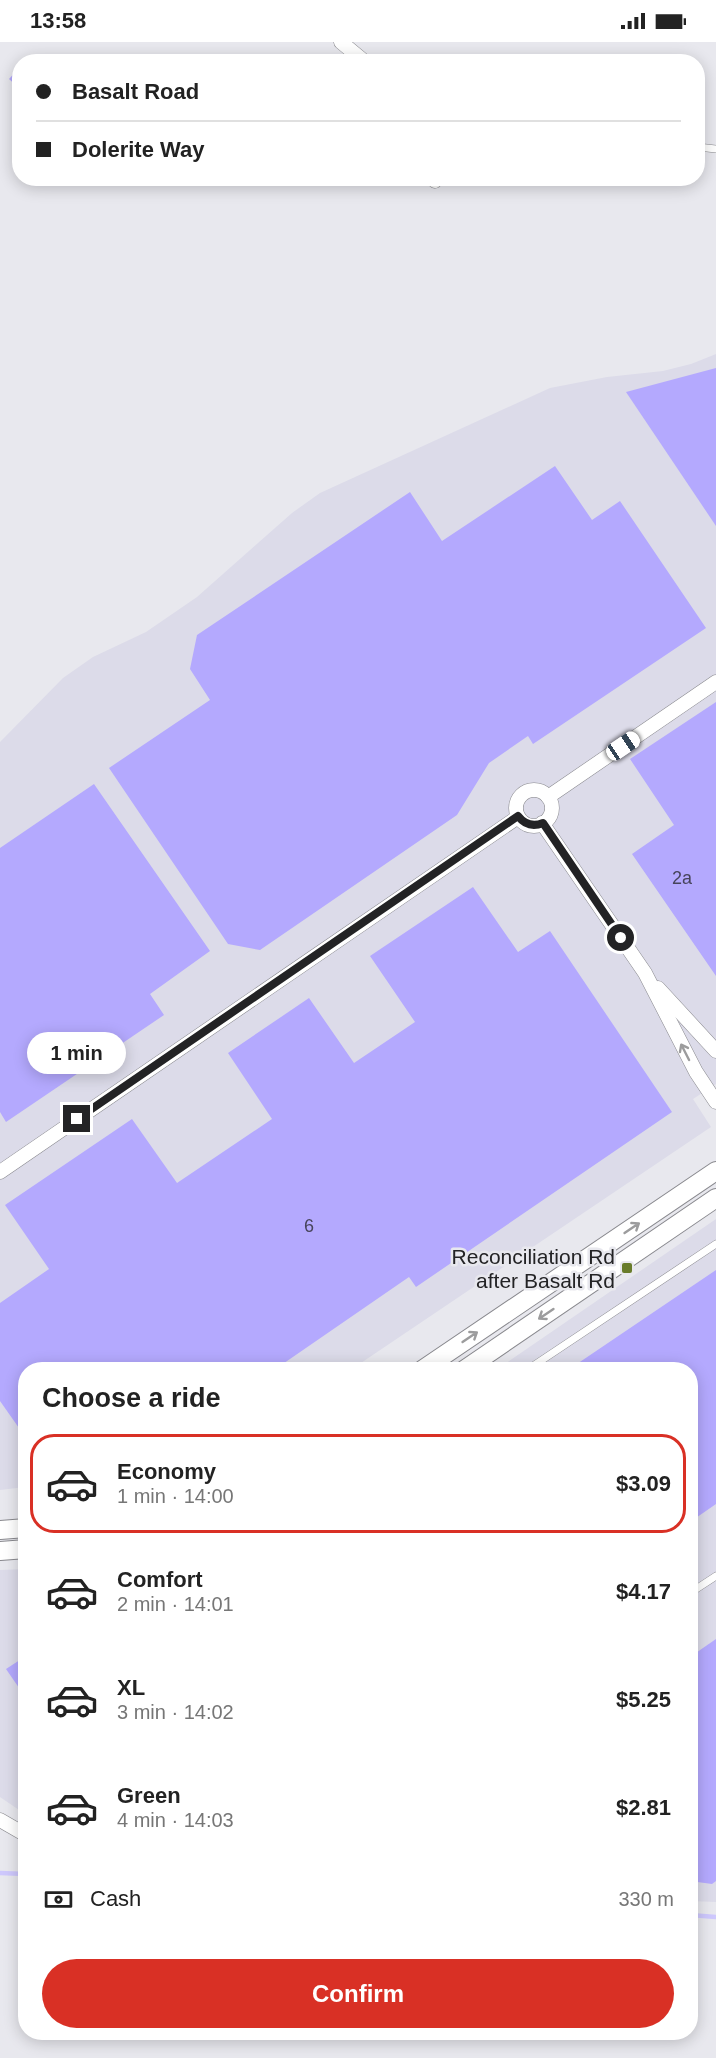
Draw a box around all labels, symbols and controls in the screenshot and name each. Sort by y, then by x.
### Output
text: 13:58 [30,8,86,33]
text: Basalt Road [72,79,199,104]
text: Dolerite Way [72,137,204,162]
car [603,728,643,764]
house number: 2a [672,868,693,888]
route start [607,924,634,951]
callout: 1 min [28,1032,127,1074]
text: 1 min [50,1042,103,1064]
one-way arrow [679,1043,691,1061]
route end [63,1105,90,1132]
house number: 6 [304,1216,314,1236]
one-way arrow [624,1222,640,1234]
place label: Reconciliation Rd after Basalt Rd [452,1245,615,1292]
marker: Reconciliation Rd after Basalt Rd [620,1261,634,1275]
one-way arrow [538,1308,555,1320]
one-way arrow [462,1331,478,1343]
text: Choose a ride [42,1383,221,1413]
icon: car [45,1457,99,1511]
text: Economy [117,1459,216,1484]
text: $3.09 [616,1471,671,1496]
text: 1 min · 14:00 [117,1485,234,1507]
icon: car [45,1565,99,1619]
text: Comfort [117,1567,203,1592]
text: $4.17 [616,1579,671,1604]
text: 2 min · 14:01 [117,1593,234,1615]
icon: car [45,1673,99,1727]
text: XL [117,1675,145,1700]
text: $5.25 [616,1687,671,1712]
text: 3 min · 14:02 [117,1701,234,1723]
icon: car [45,1781,99,1835]
text: Green [117,1783,181,1808]
text: $2.81 [616,1795,671,1820]
text: 4 min · 14:03 [117,1809,234,1831]
icon: cash [42,1883,75,1916]
text: Cash [90,1886,141,1911]
text: 330 m [618,1888,674,1910]
button: Confirm [42,1959,674,2028]

